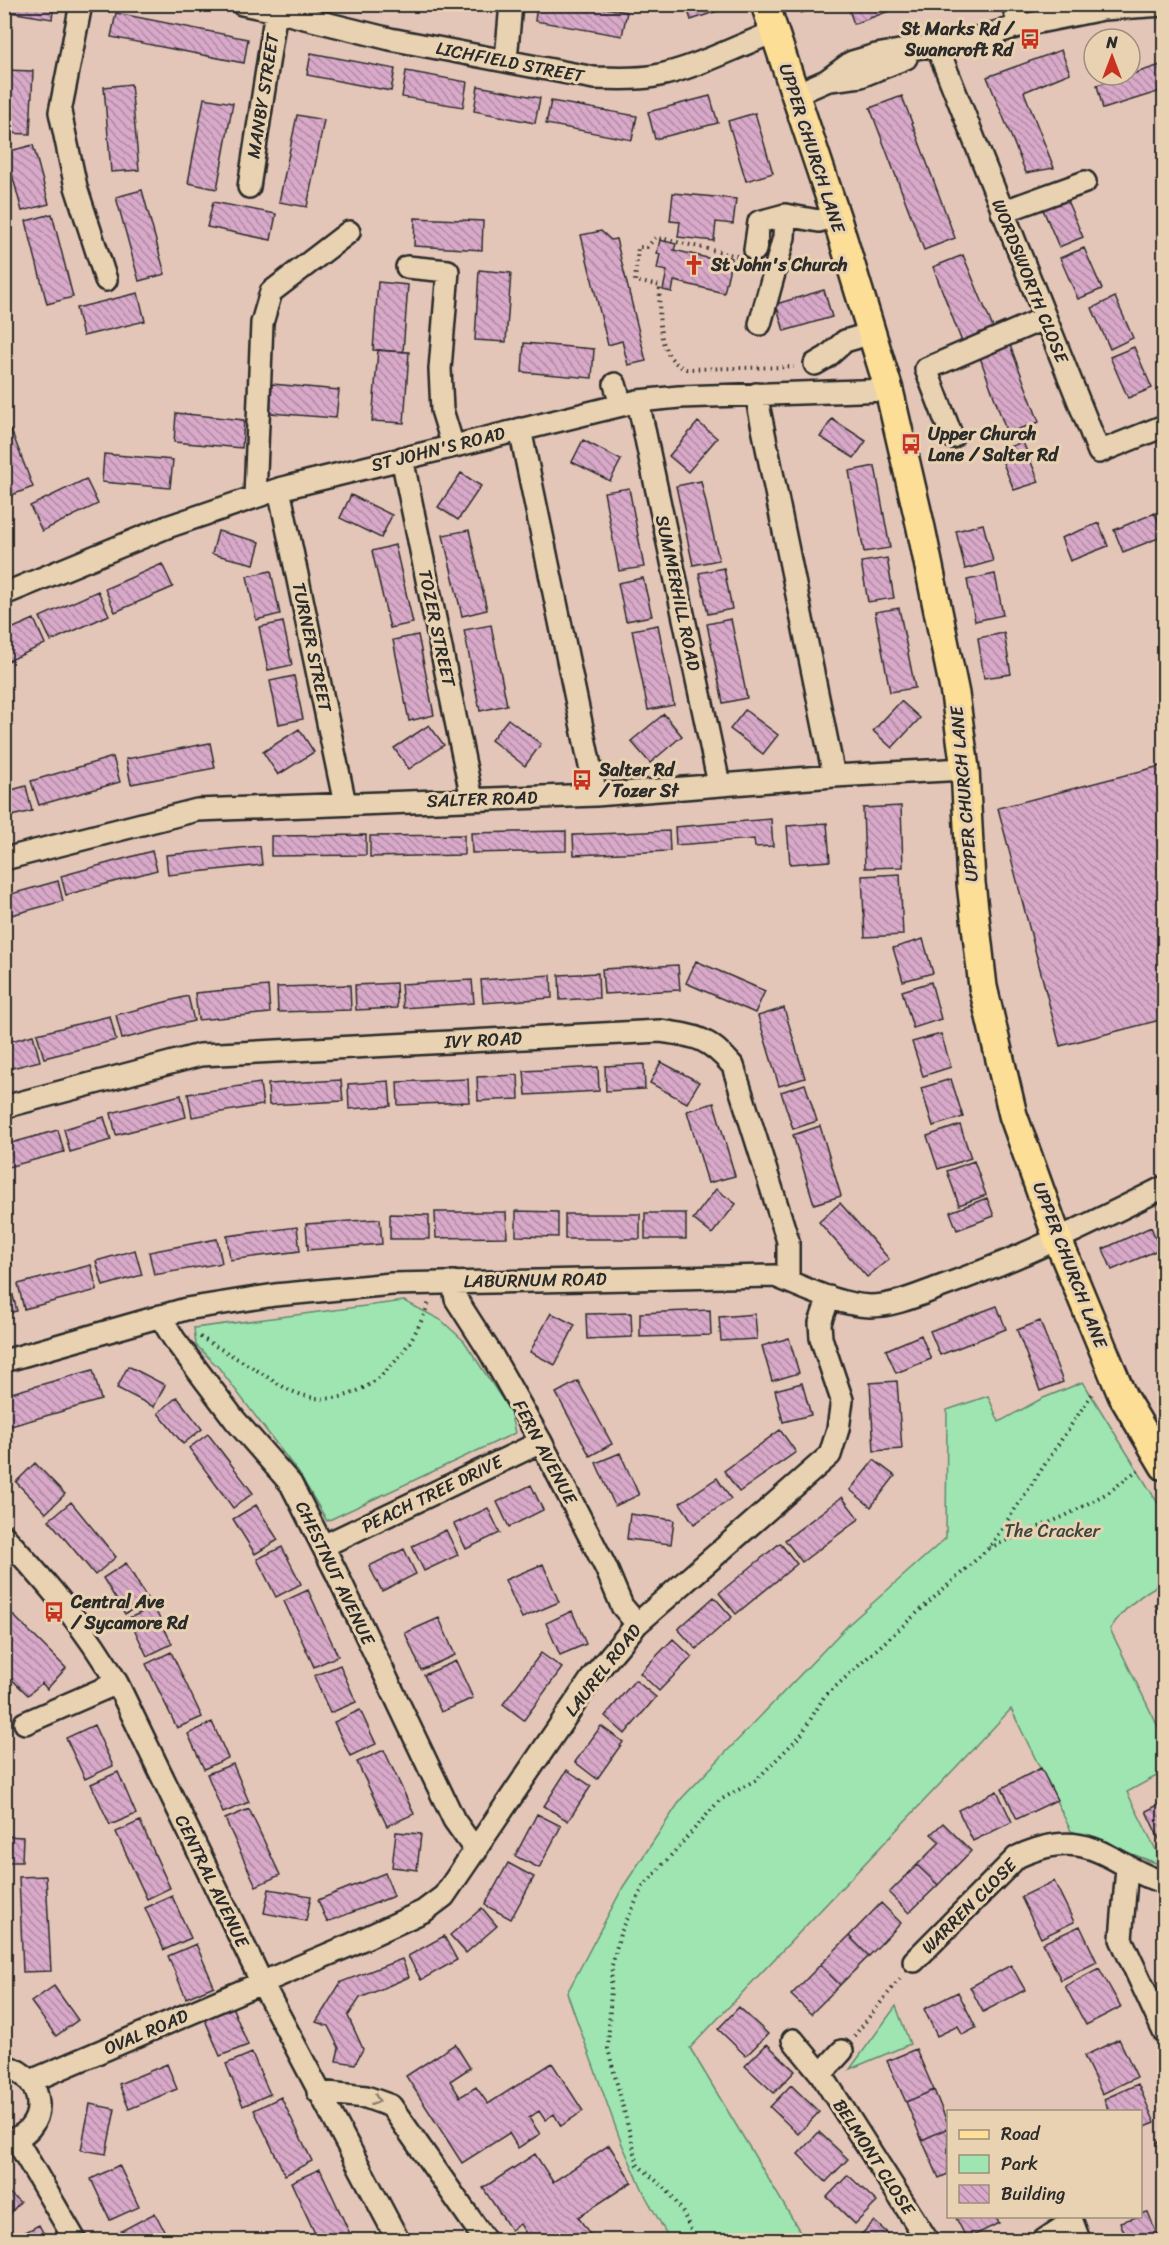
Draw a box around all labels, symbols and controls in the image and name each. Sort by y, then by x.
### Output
place label: St Marks Rd / Swancroft Rd [900,13,1016,66]
bus stop icon: St Marks Rd / Swancroft Rd [1018,27,1042,51]
north arrow [1082,27,1142,87]
text: N [1105,28,1118,57]
street label: MANBY STREET [237,30,289,161]
street label: LICHFIELD STREET [433,32,588,92]
street label: UPPER CHURCH LANE [770,59,855,238]
street label: WORDSWORTH CLOSE [982,194,1078,369]
place label: St John's Church [710,249,848,281]
church icon: St John's Church [682,253,706,277]
street label: ST JOHN'S ROAD [368,417,509,481]
place label: Upper Church Lane / Salter Rd [928,418,1059,471]
bus stop icon: Upper Church Lane / Salter Rd [899,432,923,456]
street label: SUMMERHILL ROAD [646,512,710,674]
street label: TOZER STREET [409,566,465,691]
street label: TURNER STREET [283,579,342,716]
street label: UPPER CHURCH LANE [940,704,988,883]
place label: Salter Rd / Tozer St [598,754,680,807]
bus stop icon: Salter Rd / Tozer St [570,768,594,792]
street label: SALTER ROAD [426,781,538,817]
street label: IVY ROAD [443,1022,523,1058]
street label: UPPER CHURCH LANE [1023,1177,1117,1354]
street label: LABURNUM ROAD [463,1263,607,1297]
street label: FERN AVENUE [504,1394,587,1511]
street label: PEACH TREE DRIVE [356,1445,509,1542]
street label: CHESTNUT AVENUE [286,1495,384,1652]
park label: The Cracker [1004,1515,1101,1547]
place label: Central Ave / Sycamore Rd [70,1586,189,1639]
bus stop icon: Central Ave / Sycamore Rd [42,1600,66,1624]
street label: LAUREL ROAD [556,1616,650,1724]
street label: CENTRAL AVENUE [166,1809,259,1954]
street label: WARREN CLOSE [913,1850,1025,1962]
street label: OVAL ROAD [99,2000,194,2064]
street label: BELMONT CLOSE [824,2092,924,2223]
one-way arrow [370,2093,380,2106]
legend [947,2110,1142,2218]
text: Road [1001,2118,1041,2150]
text: Park [1001,2148,1038,2180]
text: Building [1001,2178,1065,2210]

